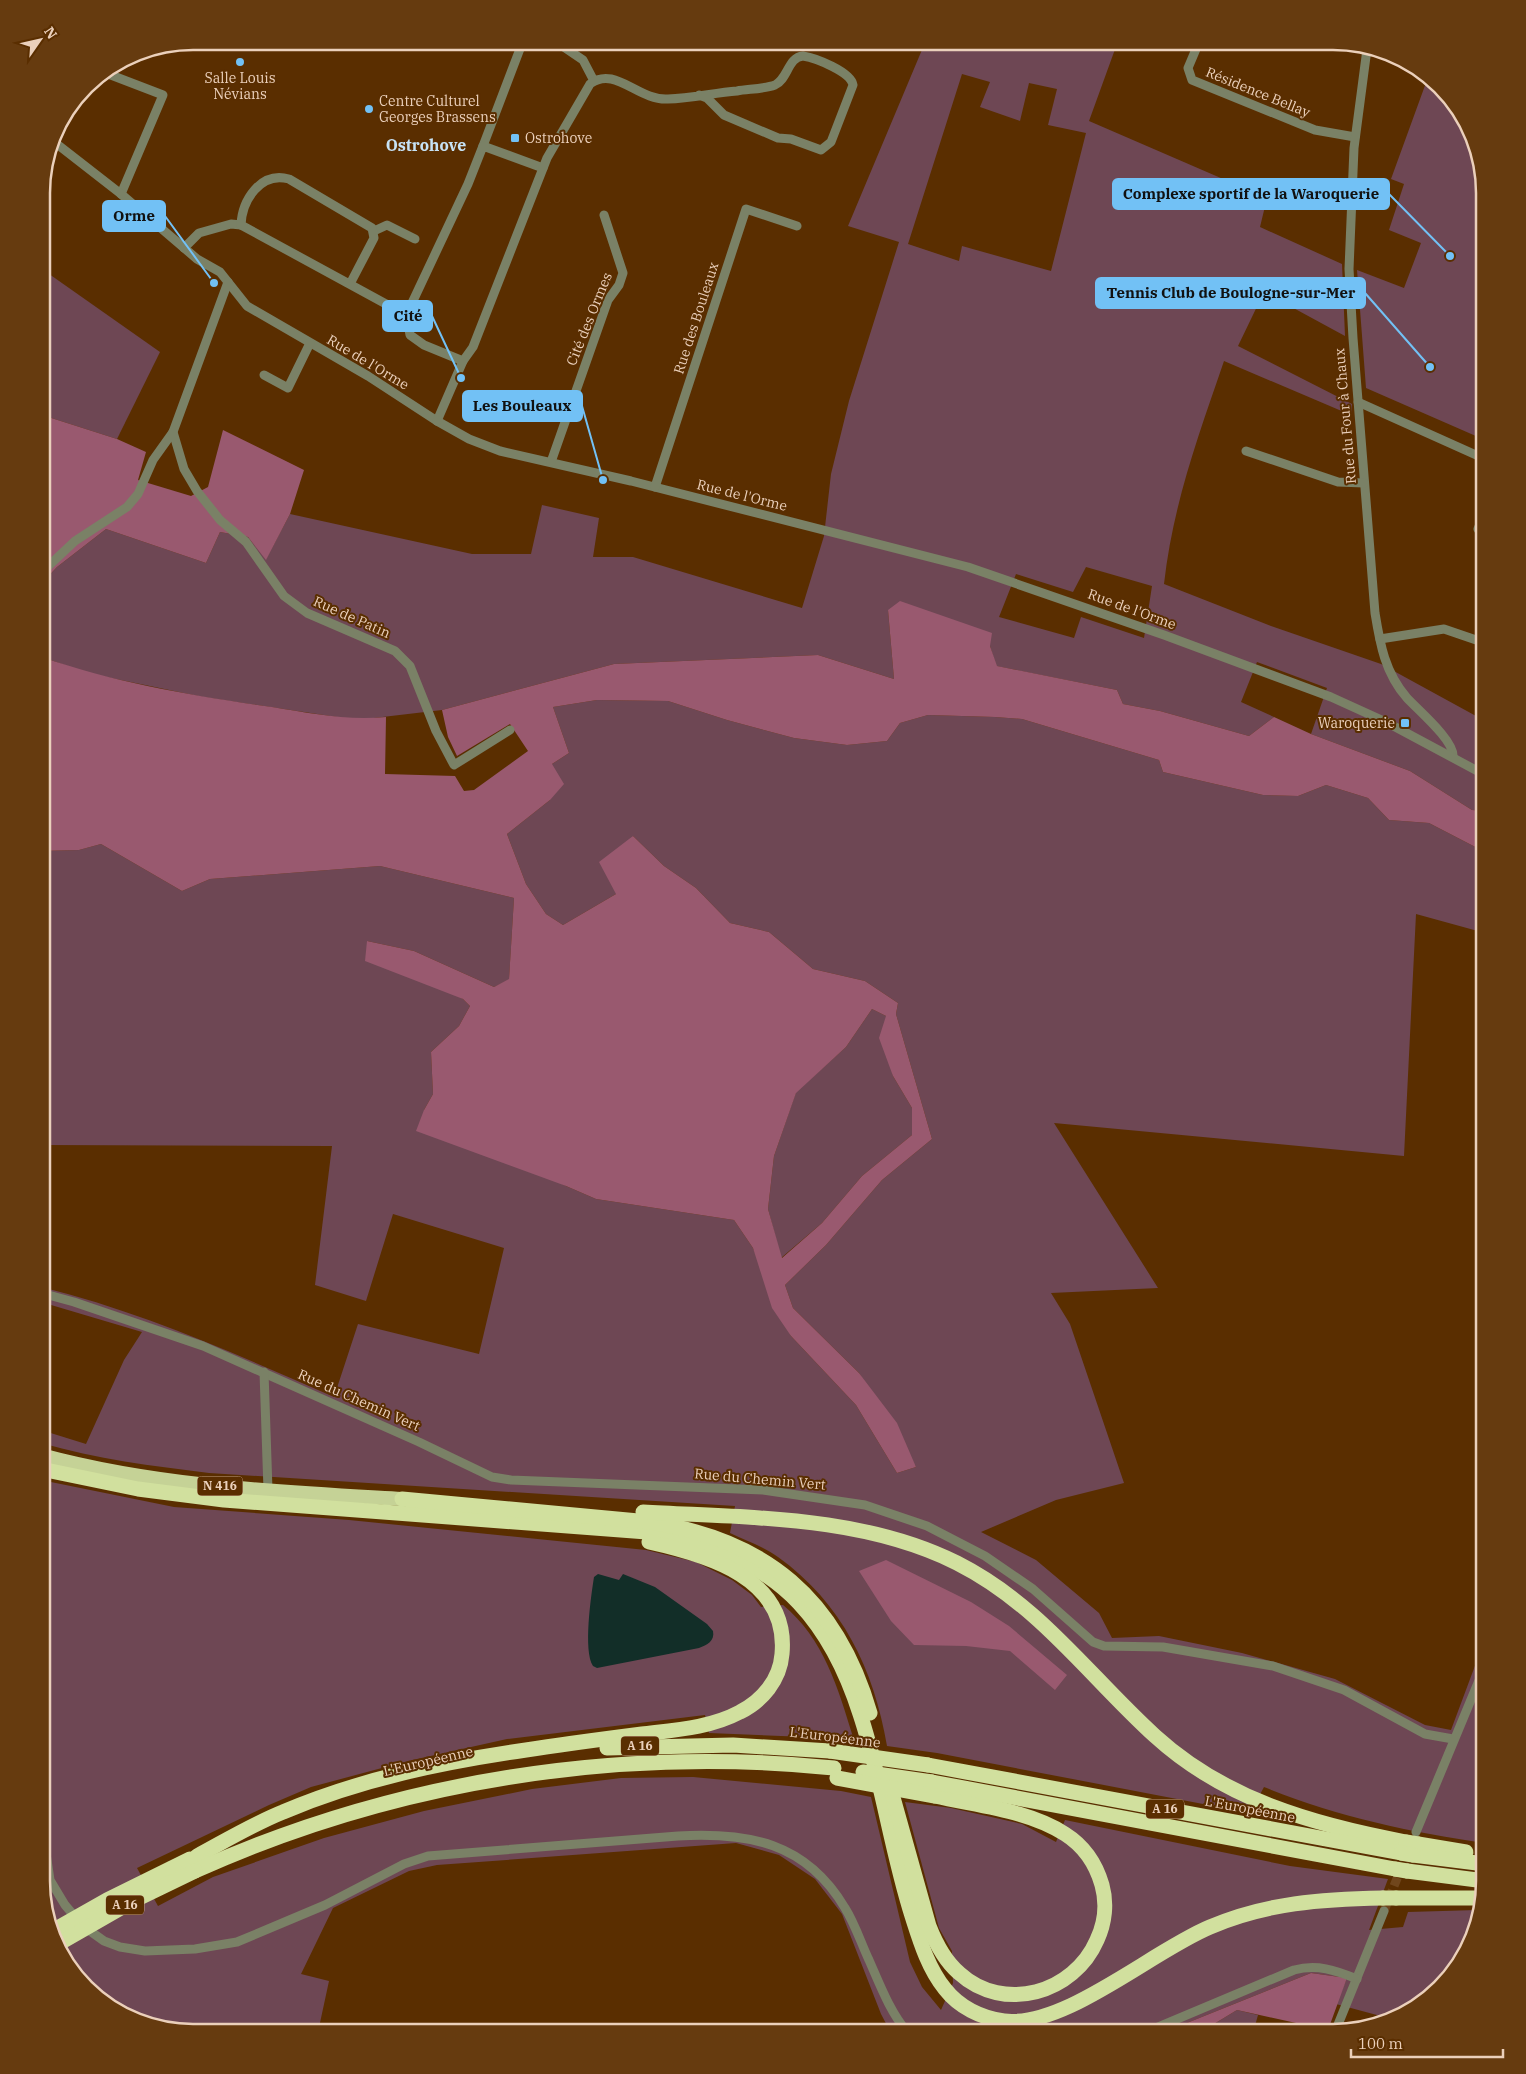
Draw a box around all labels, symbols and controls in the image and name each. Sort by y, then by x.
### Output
north arrow [15,15,65,65]
text: N [40,23,61,42]
marker: Salle Louis Névians [234,56,246,68]
street label: Résidence Bellay [1203,63,1313,121]
place label: Salle Louis Névians [204,69,276,103]
place label: Centre Culturel Georges Brassens [379,92,496,126]
marker: Centre Culturel Georges Brassens [363,103,375,115]
place label: Ostrohove [525,129,592,147]
marker: Ostrohove [509,132,521,144]
district label: Ostrohove [386,135,466,155]
callout: Complexe sportif de la Waroquerie [1113,179,1389,209]
text: Complexe sportif de la Waroquerie [1123,184,1379,203]
callout: Orme [103,201,165,231]
text: Orme [113,206,155,225]
street label: Rue des Bouleaux [669,260,723,376]
street label: Cité des Ormes [562,269,616,368]
callout: Tennis Club de Boulogne-sur-Mer [1096,278,1365,308]
text: Tennis Club de Boulogne-sur-Mer [1107,283,1356,302]
callout: Cité [383,301,432,331]
text: Cité [393,306,423,325]
street label: Rue de l'Orme [324,330,412,394]
street label: Rue du Four à Chaux [1330,347,1360,485]
callout: Les Bouleaux [463,391,582,421]
text: Les Bouleaux [473,396,571,415]
street label: Rue de l'Orme [695,475,789,515]
street label: Rue de l'Orme [1085,585,1179,633]
street label: Rue de Patin [311,592,393,642]
place label: Waroquerie [1318,714,1395,732]
marker: Waroquerie [1399,717,1411,729]
street label: Rue du Chemin Vert [295,1365,423,1435]
street label: Rue du Chemin Vert [694,1464,826,1494]
road number: N 416 [198,1476,242,1495]
street label: L'Européenne [788,1722,882,1752]
road number: A 16 [621,1736,659,1755]
street label: L'Européenne [381,1742,475,1780]
street label: L'Européenne [1203,1791,1297,1827]
road number: A 16 [1146,1800,1184,1818]
road number: A 16 [106,1896,144,1914]
scale bar [1351,2026,1504,2058]
text: 100 m [1358,2034,1403,2053]

